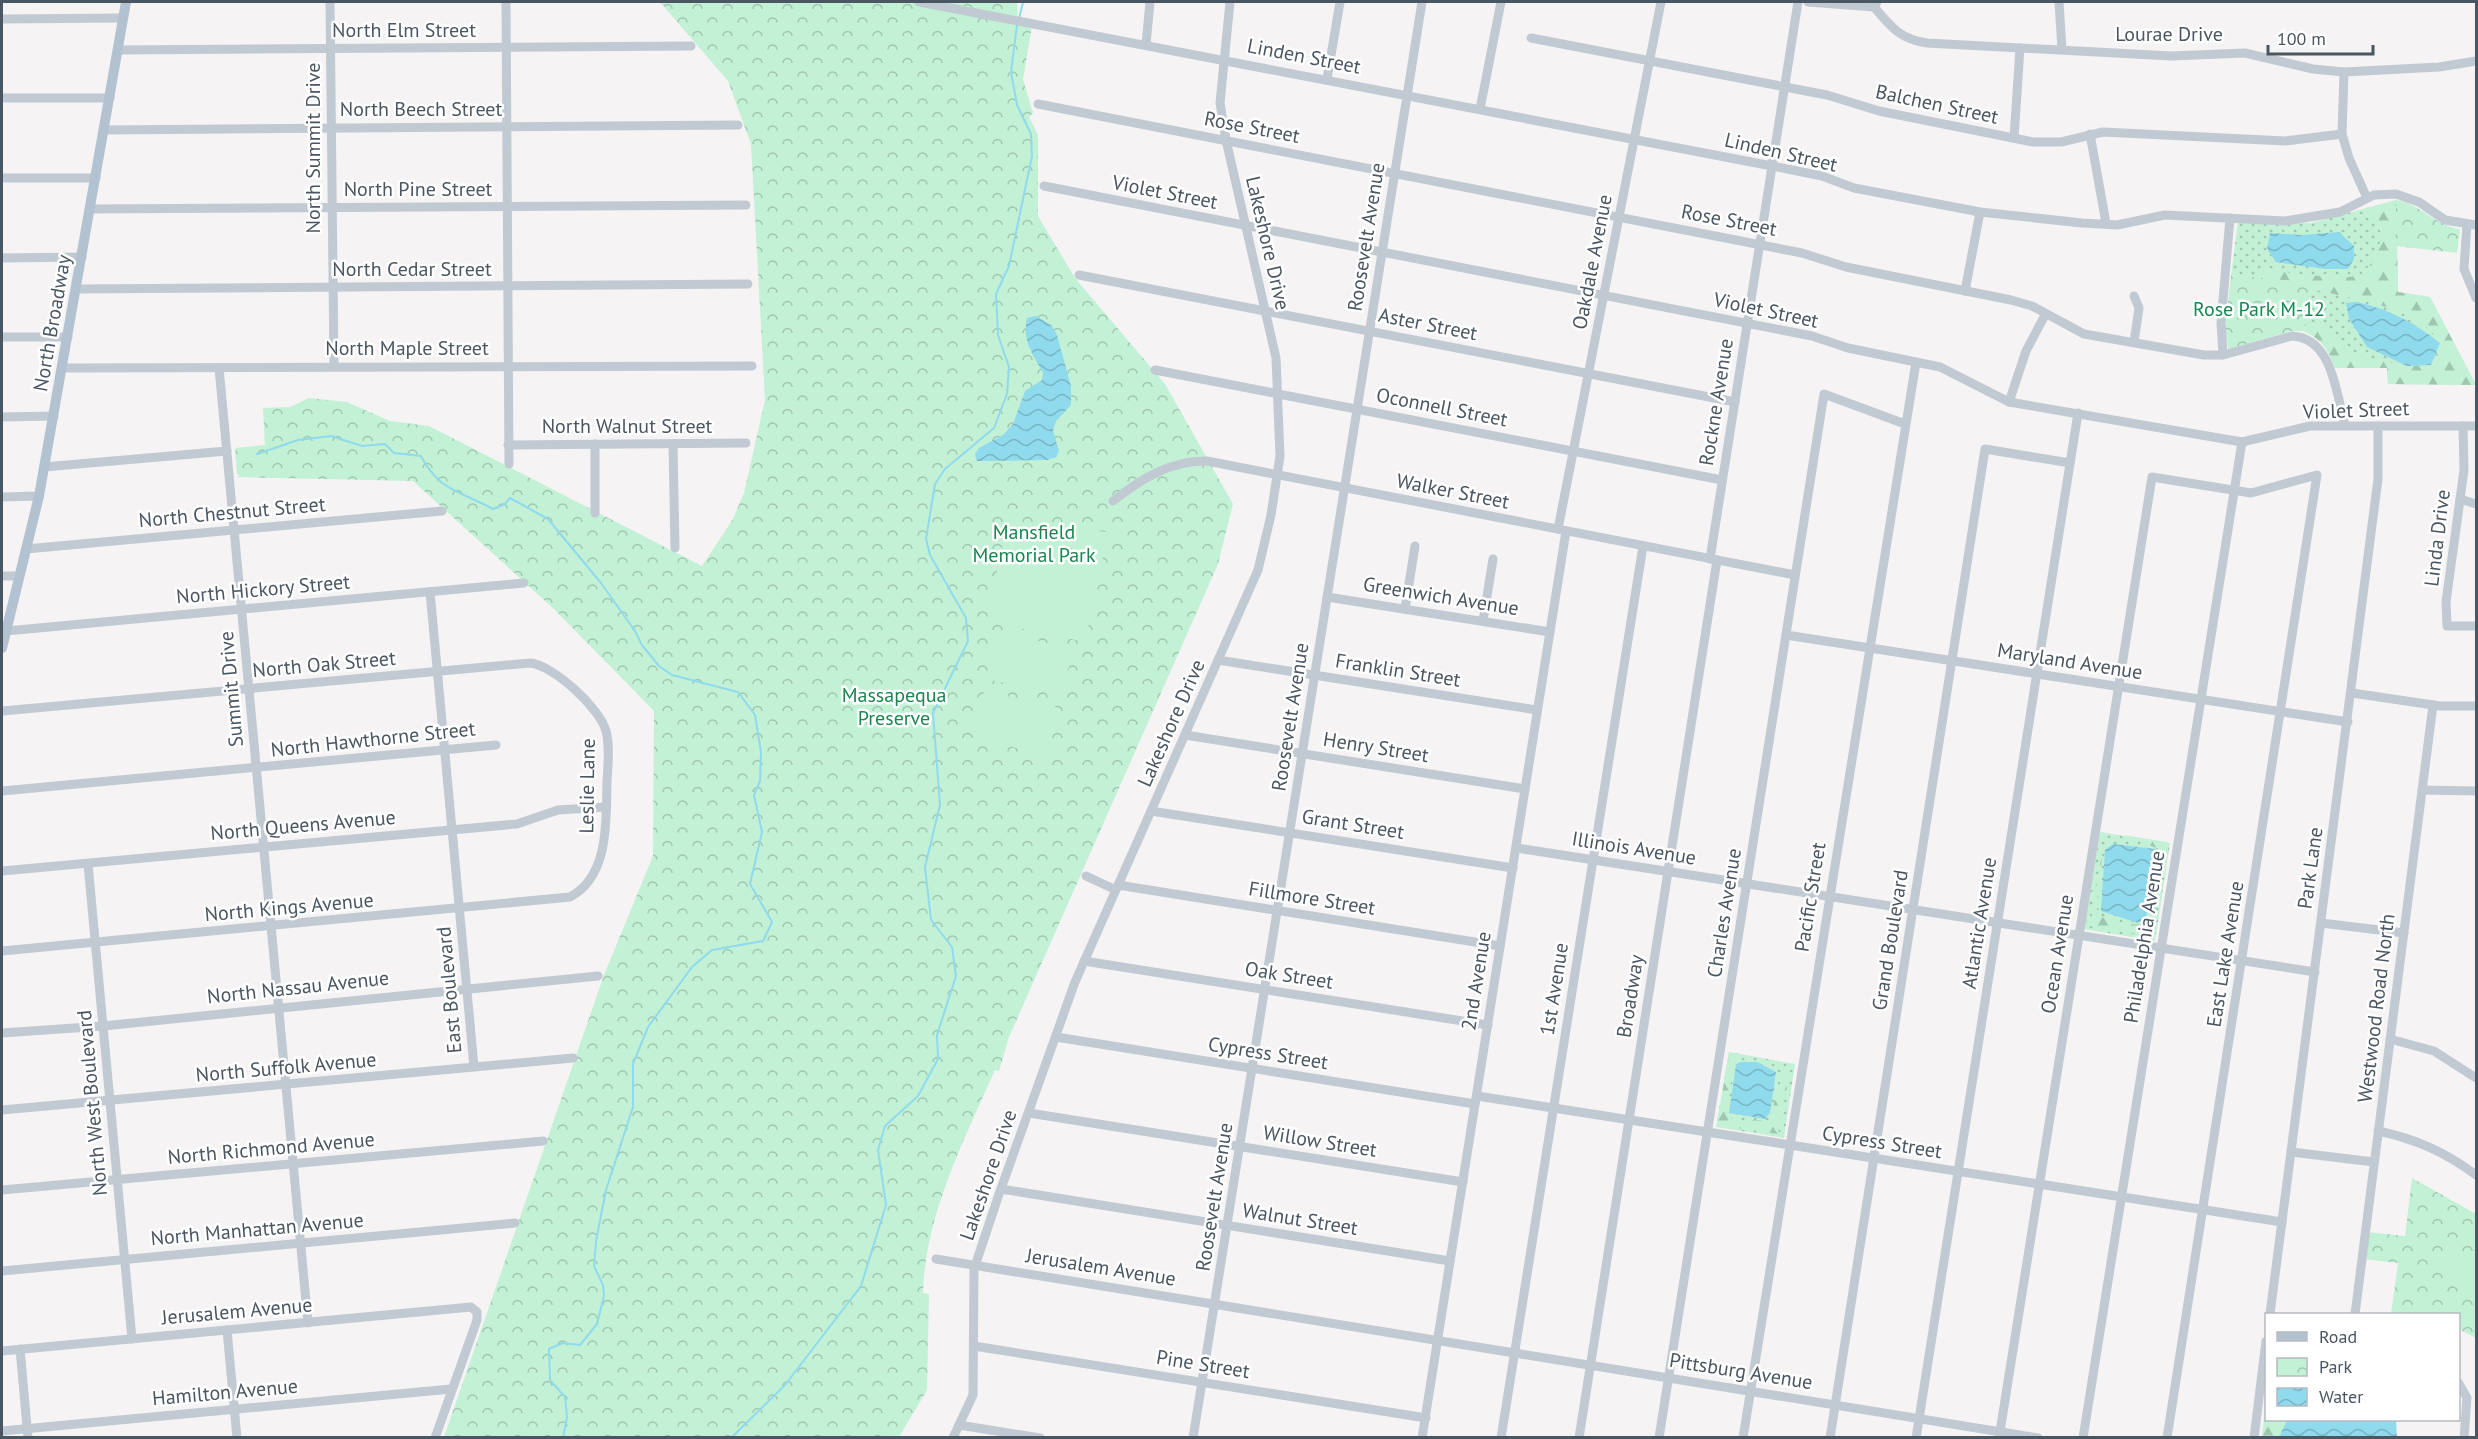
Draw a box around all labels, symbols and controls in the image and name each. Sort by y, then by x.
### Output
street label: North Elm Street [332,17,476,43]
scale bar [2268,18,2373,56]
street label: Lourae Drive [2115,21,2223,47]
text: 100 m [2277,27,2326,50]
street label: Linden Street [1245,32,1363,80]
street label: North Summit Drive [300,63,326,233]
street label: Balchen Street [1873,78,2001,130]
street label: North Beech Street [340,96,503,122]
street label: Rose Street [1202,105,1302,149]
street label: Linden Street [1722,126,1840,178]
street label: Roosevelt Avenue [1341,161,1391,313]
street label: Violet Street [1109,169,1220,215]
street label: Lakeshore Drive [1240,174,1296,312]
street label: North Pine Street [344,176,493,202]
street label: Oakdale Avenue [1566,192,1618,332]
street label: Rose Street [1679,198,1779,242]
street label: North Broadway [27,252,77,393]
street label: North Cedar Street [332,256,492,282]
street label: Violet Street [1710,286,1821,334]
park label: Rose Park M-12 [2193,296,2325,322]
street label: Aster Street [1376,302,1480,346]
street label: North Maple Street [325,335,489,361]
street label: Rockne Avenue [1693,336,1739,468]
street label: Oconnell Street [1374,382,1510,433]
street label: Violet Street [2301,395,2410,425]
street label: North Walnut Street [542,413,713,439]
street label: Walker Street [1394,467,1512,515]
street label: Linda Drive [2418,488,2456,588]
street label: North Chestnut Street [138,491,327,533]
park label: Mansfield Memorial Park [973,519,1096,568]
street label: North Hickory Street [175,568,351,610]
street label: Greenwich Avenue [1361,571,1521,621]
street label: Summit Drive [213,630,249,748]
street label: Maryland Avenue [1996,637,2144,685]
street label: Roosevelt Avenue [1265,641,1315,793]
street label: North Oak Street [251,645,397,683]
street label: Franklin Street [1334,647,1463,693]
street label: Lakeshore Drive [1131,655,1211,791]
park label: Massapequa Preserve [842,682,946,731]
street label: North Hawthorne Street [269,715,477,763]
street label: Henry Street [1321,726,1431,768]
street label: Leslie Lane [573,738,601,834]
street label: Grant Street [1300,803,1406,845]
street label: North Queens Avenue [209,804,397,846]
street label: Illinois Avenue [1570,825,1698,871]
street label: Park Lane [2291,825,2329,911]
street label: Pacific Street [1789,840,1832,954]
street label: Charles Avenue [1701,846,1747,980]
street label: Philadelphia Avenue [2118,849,2170,1025]
street label: Atlantic Avenue [1956,855,2002,991]
street label: Grand Boulevard [1866,868,1914,1012]
street label: Fillmore Street [1247,875,1377,921]
street label: East Lake Avenue [2201,879,2249,1029]
street label: North Kings Avenue [203,887,375,927]
street label: Ocean Avenue [2035,892,2079,1016]
street label: Westwood Road North [2352,912,2400,1104]
street label: East Boulevard [431,926,467,1054]
street label: 2nd Avenue [1455,930,1497,1032]
street label: 1st Avenue [1534,941,1574,1037]
street label: Broadway [1611,952,1650,1039]
street label: Oak Street [1243,955,1335,995]
street label: North Nassau Avenue [206,965,390,1009]
street label: North West Boulevard [71,1009,113,1197]
street label: Cypress Street [1206,1031,1330,1075]
street label: North Suffolk Avenue [195,1046,377,1088]
street label: Lakeshore Drive [953,1106,1023,1244]
street label: Willow Street [1261,1119,1379,1163]
street label: Cypress Street [1820,1120,1944,1164]
street label: Roosevelt Avenue [1189,1121,1239,1273]
street label: North Richmond Avenue [166,1126,376,1170]
street label: Walnut Street [1240,1197,1360,1241]
street label: North Manhattan Avenue [149,1207,365,1251]
street label: Jerusalem Avenue [1023,1242,1178,1292]
street label: Jerusalem Avenue [160,1291,314,1331]
legend [2265,1313,2460,1421]
text: Road [2319,1325,2357,1348]
street label: Pine Street [1155,1344,1252,1384]
street label: Pittsburg Avenue [1667,1347,1815,1395]
text: Park [2319,1355,2352,1378]
street label: Hamilton Avenue [151,1373,299,1411]
text: Water [2319,1385,2363,1408]

